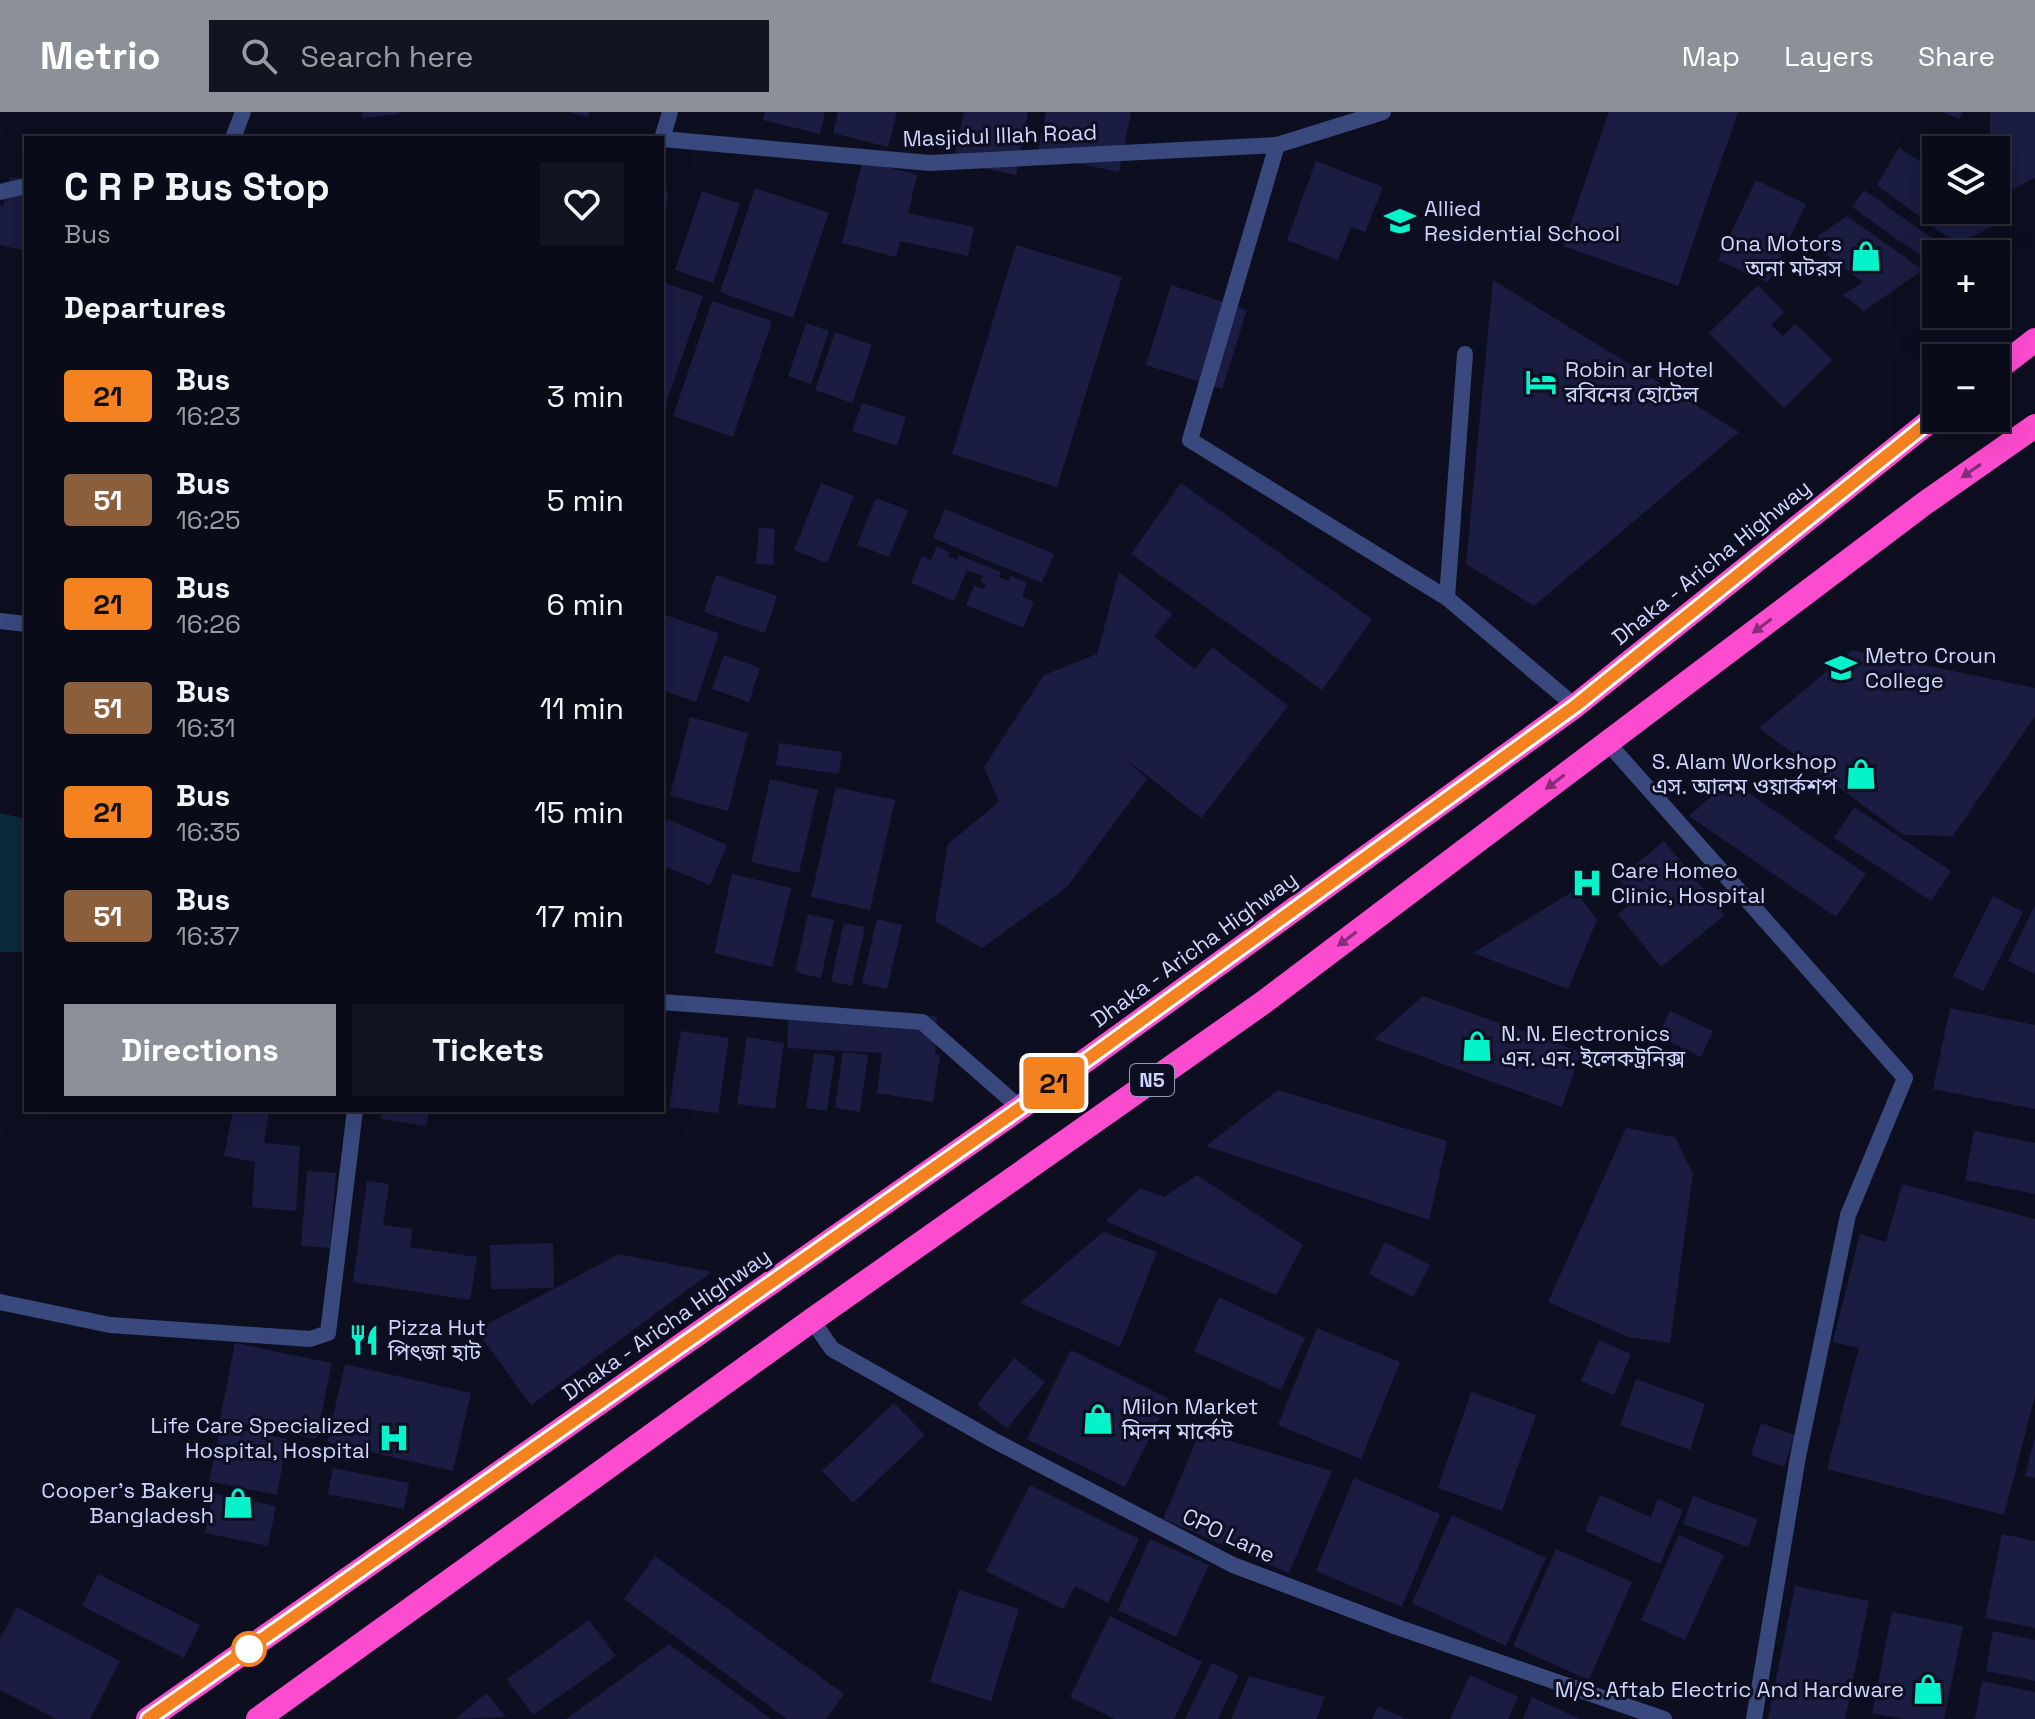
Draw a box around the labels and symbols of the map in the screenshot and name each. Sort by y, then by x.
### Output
street label: Masjidul Illah Road [902,118,1098,152]
place label: Allied Residential School [1424,194,1620,247]
school or university icon: Allied Residential School [1383,204,1417,238]
place label: Ona Motors অনা মটরস [1720,229,1842,282]
shop icon: Ona Motors অনা মটরস [1849,239,1883,273]
place label: Robin ar Hotel রবিনের হোটেল [1564,355,1714,408]
hotel icon: Robin ar Hotel রবিনের হোটেল [1524,365,1558,399]
one-way arrow [1960,463,1981,478]
street label: Dhaka - Aricha Highway [1606,473,1816,651]
one-way arrow [1752,617,1772,633]
place label: Metro Croun College [1865,641,1996,694]
school or university icon: Metro Croun College [1824,651,1858,685]
place label: S. Alam Workshop এস. আলম ওয়ার্কশপ [1652,747,1837,800]
shop icon: S. Alam Workshop এস. আলম ওয়ার্কশপ [1844,757,1878,791]
one-way arrow [1544,774,1565,790]
place label: Care Homeo Clinic, Hospital [1611,856,1766,909]
street label: Dhaka - Aricha Highway [1086,865,1302,1033]
hospital icon: Care Homeo Clinic, Hospital [1570,866,1604,900]
one-way arrow [1337,930,1357,946]
place label: N. N. Electronics এন. এন. ইলেকট্রনিক্স [1501,1019,1685,1072]
shop icon: N. N. Electronics এন. এন. ইলেকট্রনিক্স [1460,1029,1494,1063]
line badge: 21 [1018,1057,1090,1109]
road number: N5 [1130,1064,1174,1096]
street label: Dhaka - Aricha Highway [556,1241,776,1407]
place label: Pizza Hut পিৎজা হাট [387,1313,486,1366]
restaurant icon: Pizza Hut পিৎজা হাট [347,1323,381,1357]
place label: Milon Market মিলন মার্কেট [1121,1392,1259,1445]
shop icon: Milon Market মিলন মার্কেট [1081,1402,1115,1436]
place label: Life Care Specialized Hospital, Hospital [151,1411,370,1464]
hospital icon: Life Care Specialized Hospital, Hospital [377,1421,411,1455]
place label: Cooper's Bakery Bangladesh [41,1476,214,1529]
shop icon: Cooper's Bakery Bangladesh [221,1486,255,1520]
street label: CPO Lane [1178,1501,1280,1569]
unlabelled marker [232,1632,266,1666]
shop icon: M/S. Aftab Electric And Hardware [1911,1672,1945,1706]
place label: M/S. Aftab Electric And Hardware [1555,1675,1904,1703]

